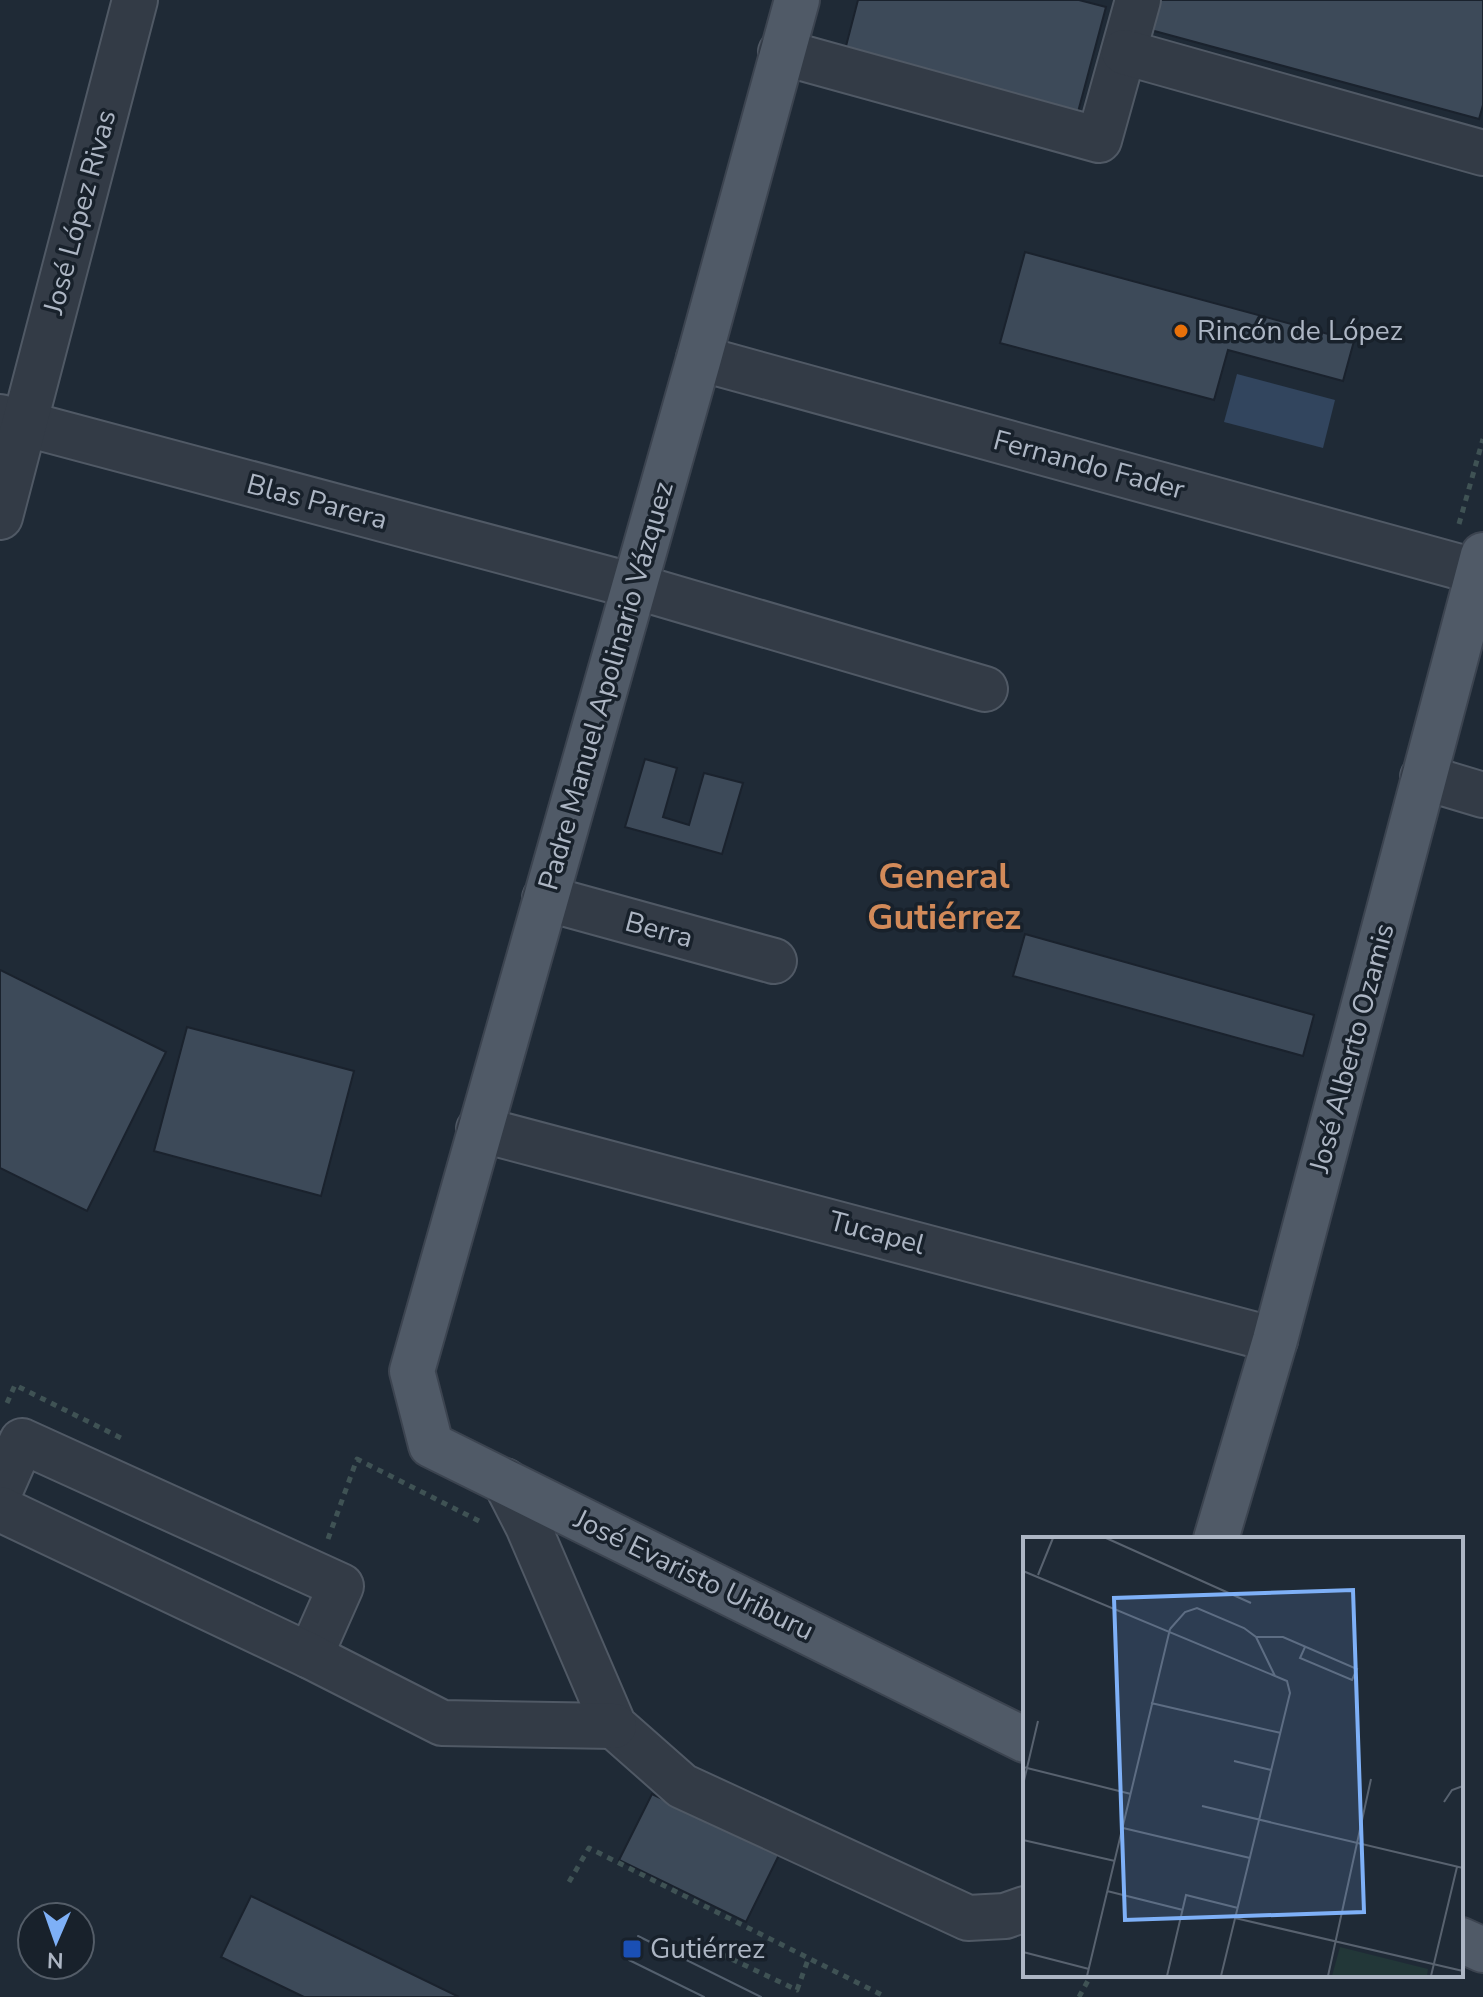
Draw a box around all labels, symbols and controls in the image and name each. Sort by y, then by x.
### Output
street label: José López Rivas [34,106,126,319]
place label: Rincón de López [1197,312,1403,350]
marker: Rincón de López [1172,322,1190,340]
street label: Fernando Fader [989,421,1189,509]
street label: Blas Parera [242,465,392,539]
street label: Padre Manuel Apolinario Vázquez [529,477,683,895]
district label: General Gutiérrez [867,852,1021,942]
street label: Berra [621,903,697,957]
street label: José Alberto Ozamis [1300,919,1404,1178]
street label: Tucapel [825,1202,930,1264]
street label: José Evaristo Uriburu [567,1500,820,1650]
inset map [1023,1537,1463,1977]
north arrow [16,1901,96,1981]
place label: Gutiérrez [650,1930,765,1968]
marker: Gutiérrez [621,1938,643,1960]
text: N [47,1945,64,1975]

